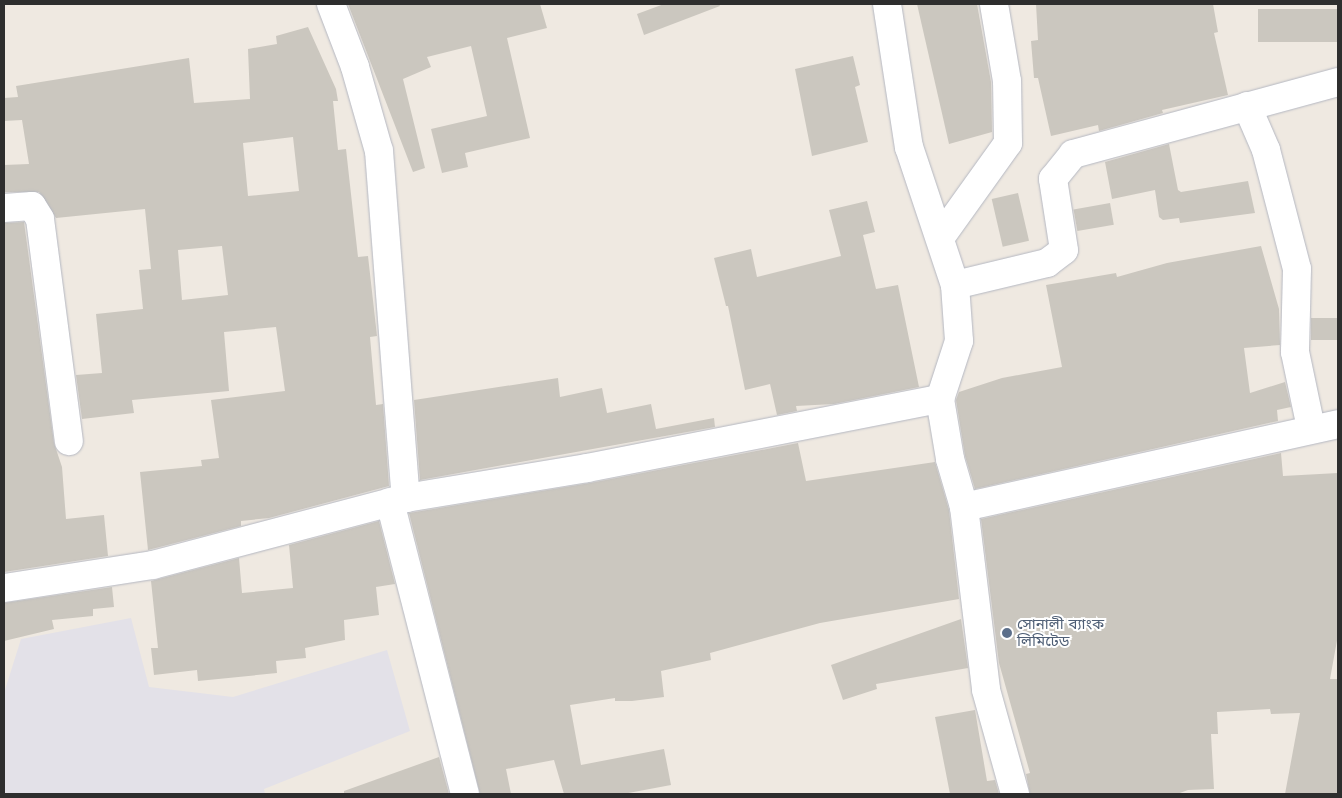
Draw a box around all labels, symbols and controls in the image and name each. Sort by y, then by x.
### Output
place label: সোনালী ব্যাংক লিমিটেড [1017,615,1104,650]
marker: সোনালী ব্যাংক লিমিটেড [1001,627,1013,639]

